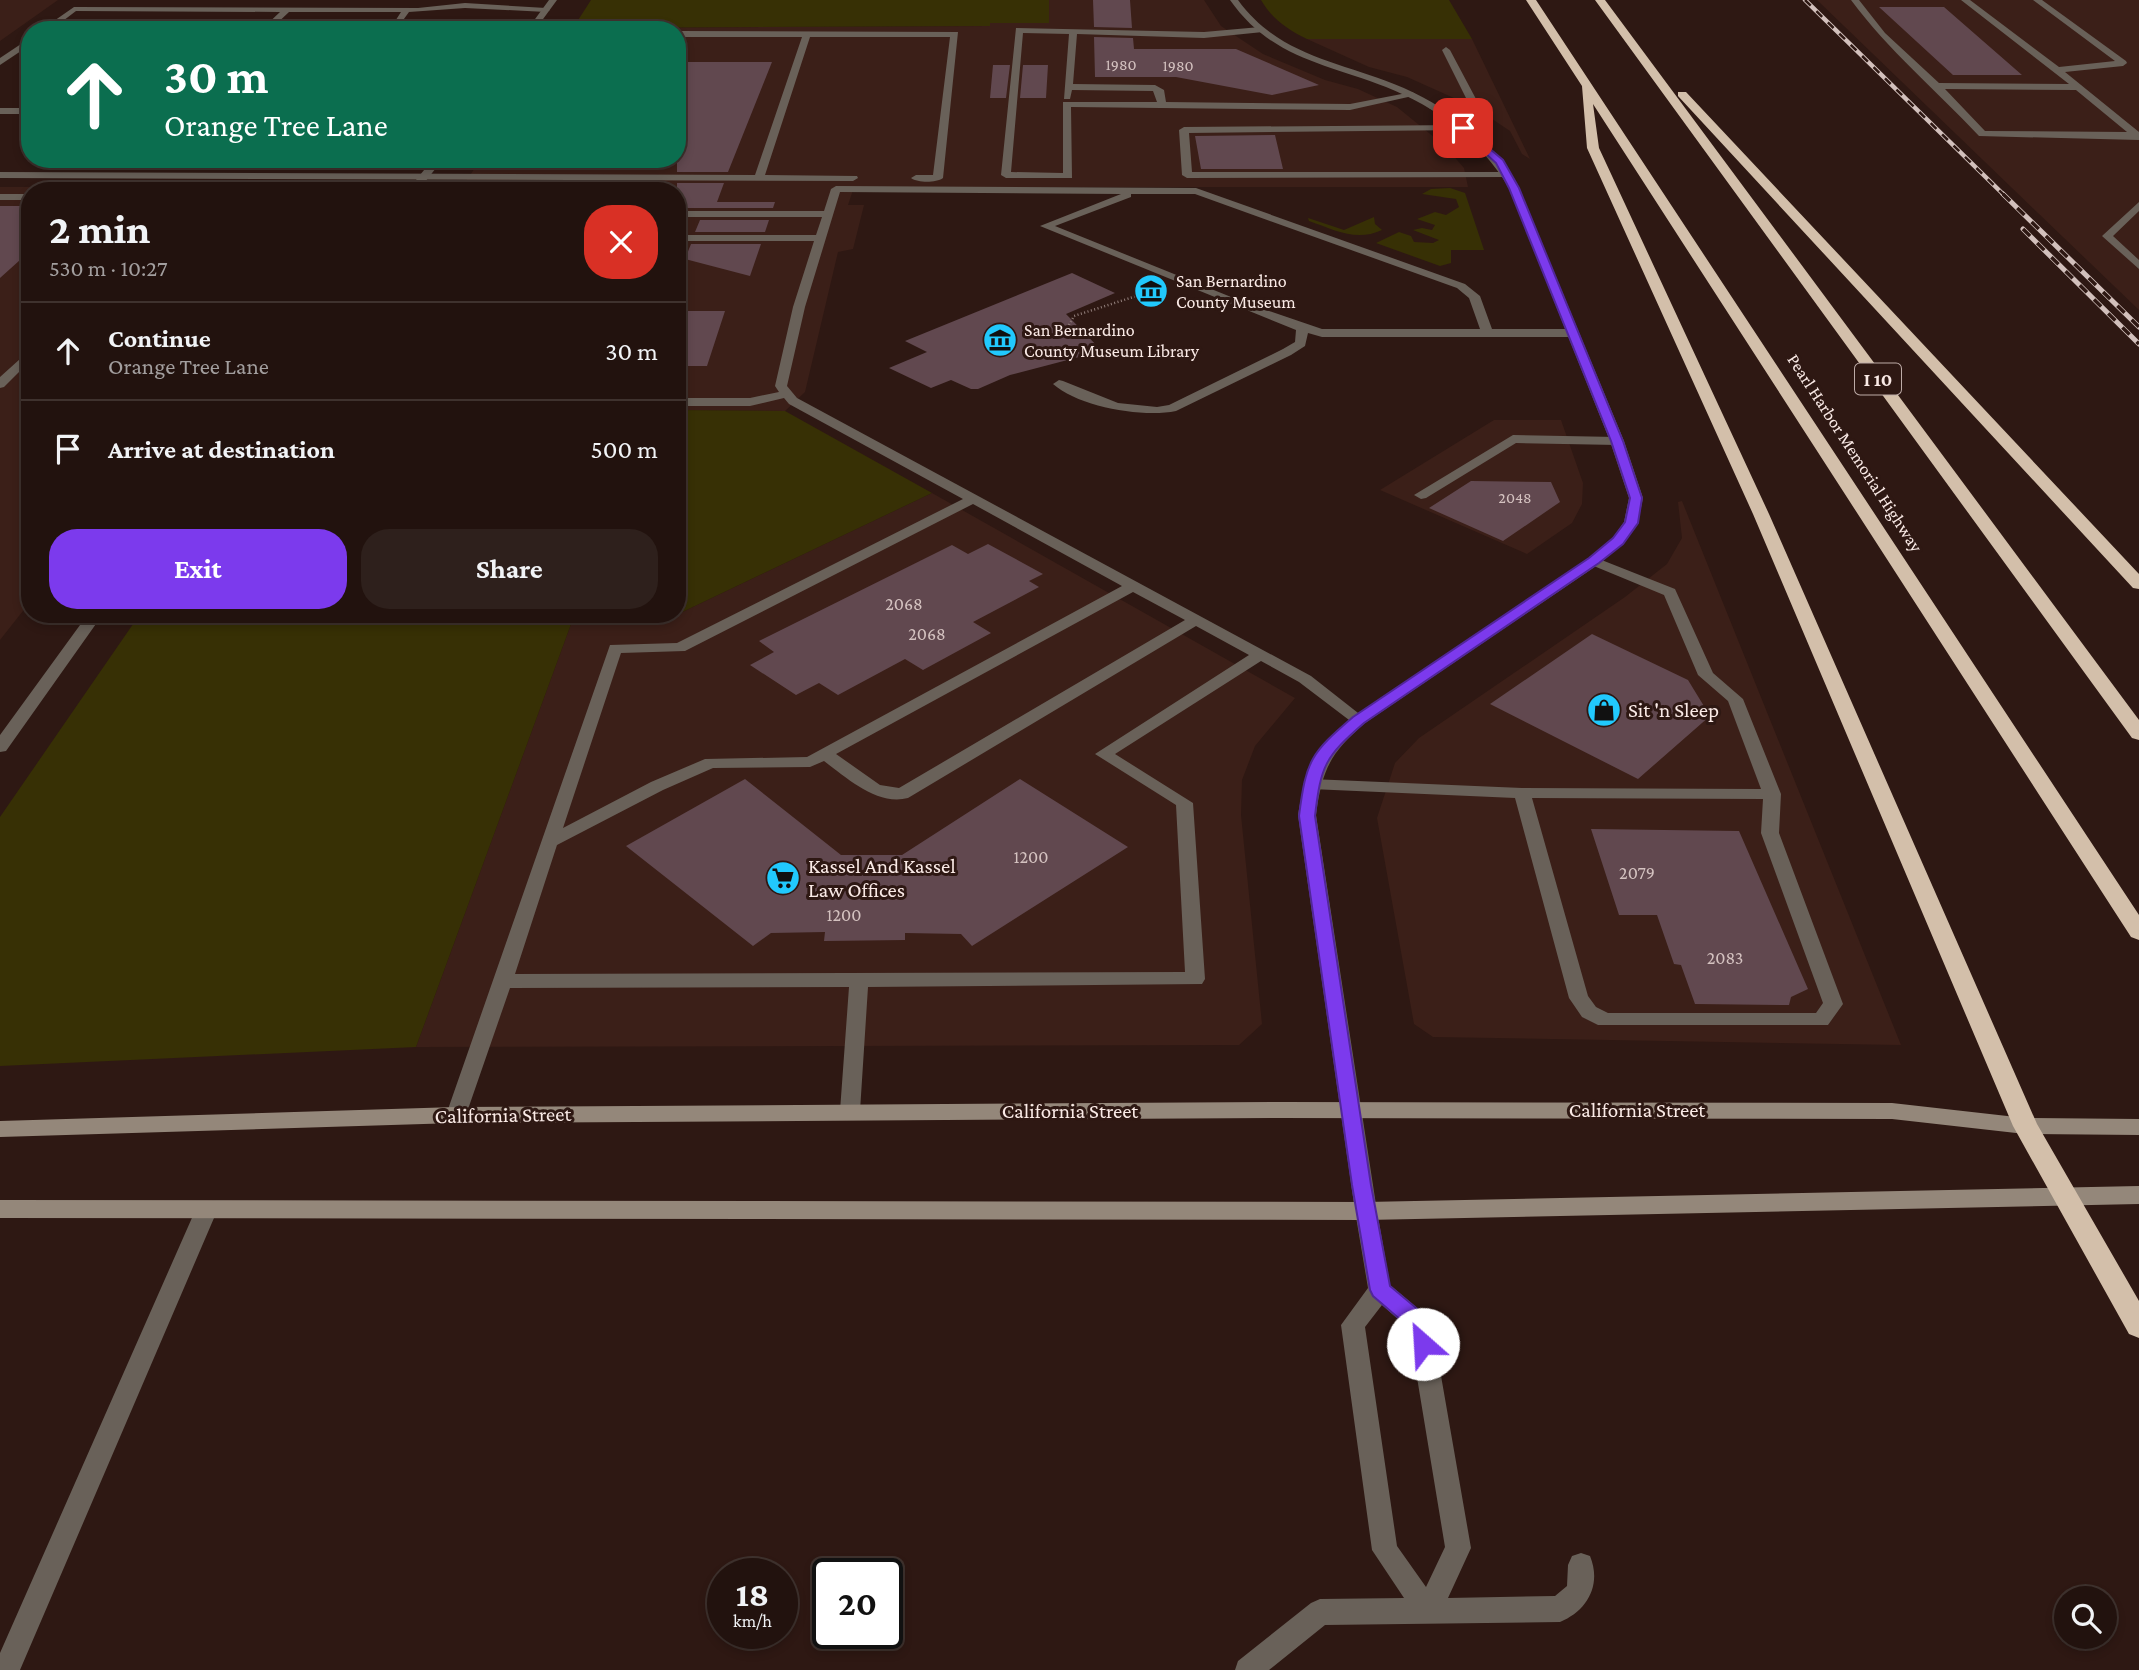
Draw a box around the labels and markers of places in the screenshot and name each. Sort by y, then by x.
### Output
pin [1433,98,1493,158]
place label: San Bernardino County Museum [1176,271,1296,312]
museum icon: San Bernardino County Museum [1132,272,1170,310]
place label: San Bernardino County Museum Library [1024,320,1200,361]
museum icon: San Bernardino County Museum Library [981,321,1019,359]
shop icon: Sit 'n Sleep [1585,691,1623,729]
place label: Sit 'n Sleep [1628,698,1719,722]
place label: Kassel And Kassel Law Offices [808,854,956,902]
supermarket icon: Kassel And Kassel Law Offices [764,859,802,897]

